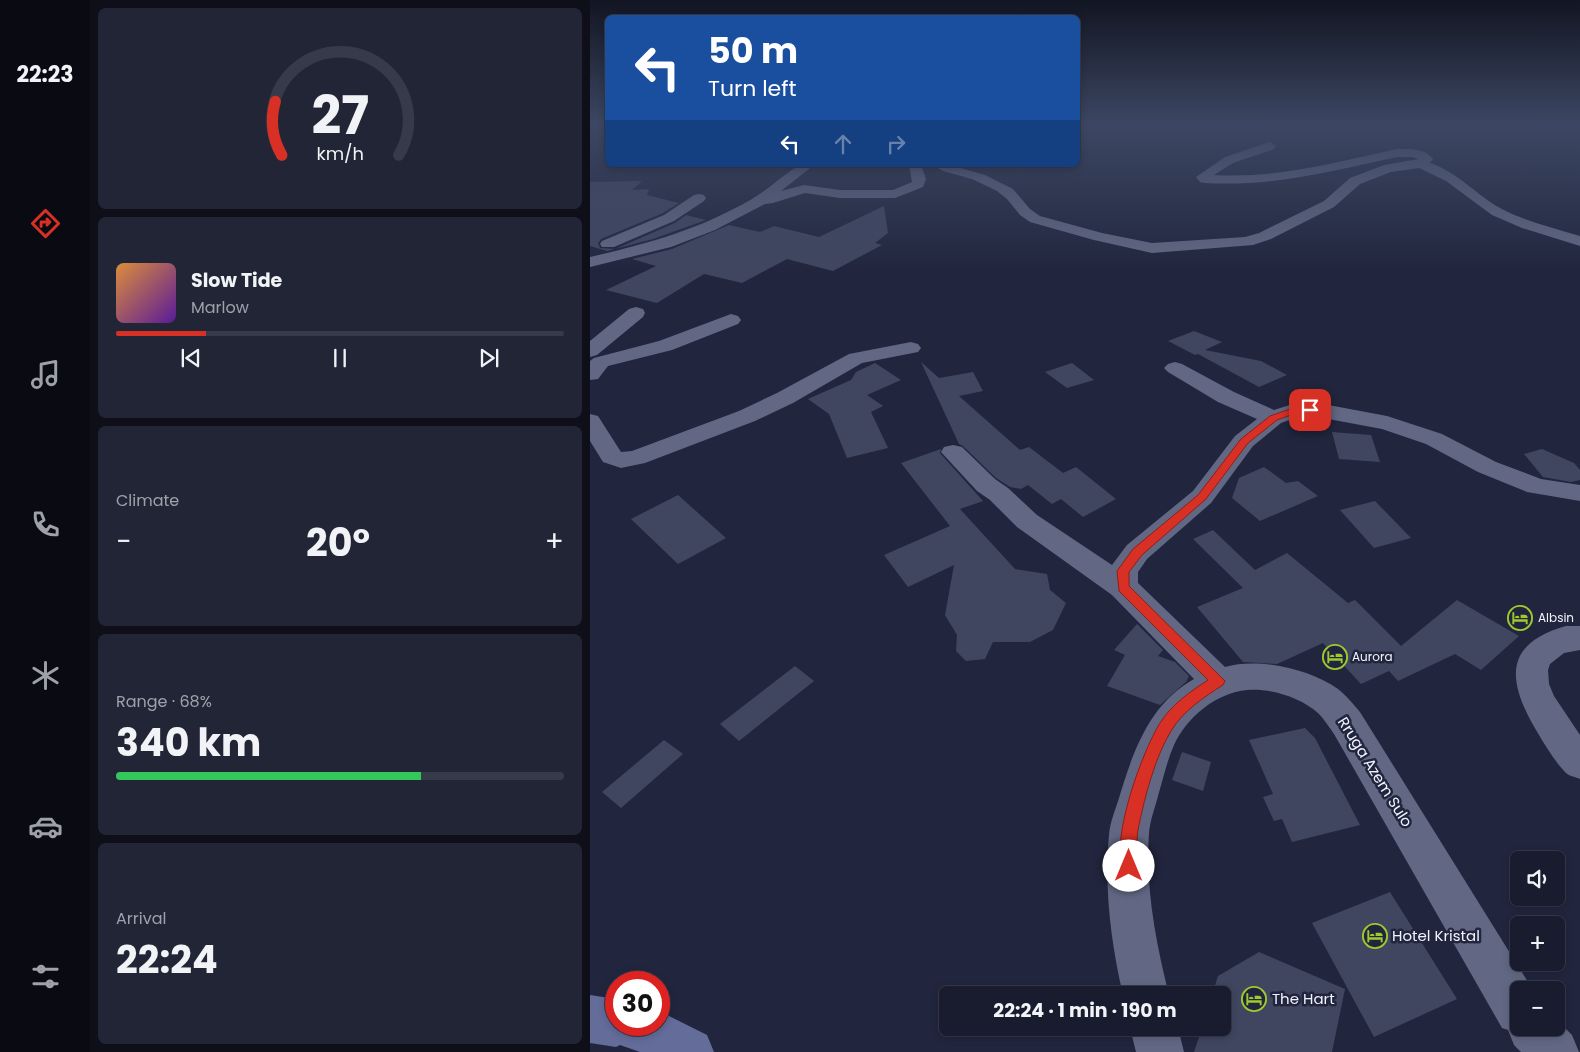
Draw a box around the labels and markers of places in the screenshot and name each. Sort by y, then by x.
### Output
pin [1289,389,1331,431]
hotel icon: Albsin [1507,605,1533,631]
place label: Albsin [1538,609,1574,626]
hotel icon: Aurora [1322,644,1348,670]
place label: Aurora [1352,648,1393,665]
hotel icon: Hotel Kristal [1362,923,1388,949]
place label: Hotel Kristal [1392,925,1480,946]
hotel icon: The Hart [1241,986,1267,1012]
place label: The Hart [1272,988,1335,1009]

